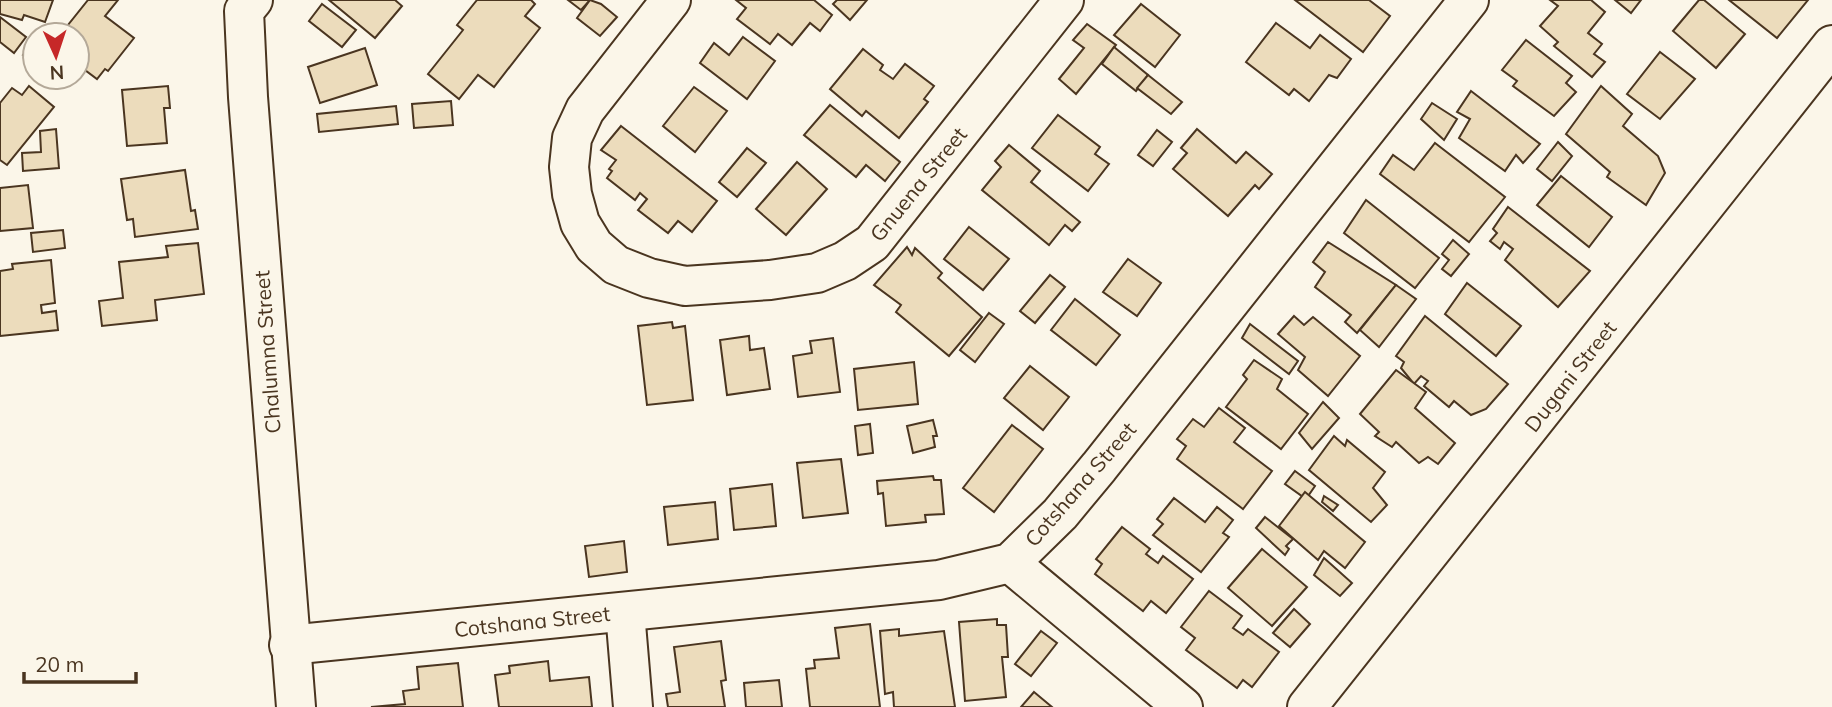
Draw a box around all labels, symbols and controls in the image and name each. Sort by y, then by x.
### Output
north arrow [21,21,91,91]
text: N [49,61,65,85]
street label: Gnuena Street [864,122,972,246]
street label: Chalumna Street [248,270,286,434]
street label: Dugani Street [1519,315,1621,437]
street label: Cotshana Street [1019,416,1141,552]
street label: Cotshana Street [453,600,611,642]
scale bar [24,640,136,684]
text: 20 m [35,651,84,677]

